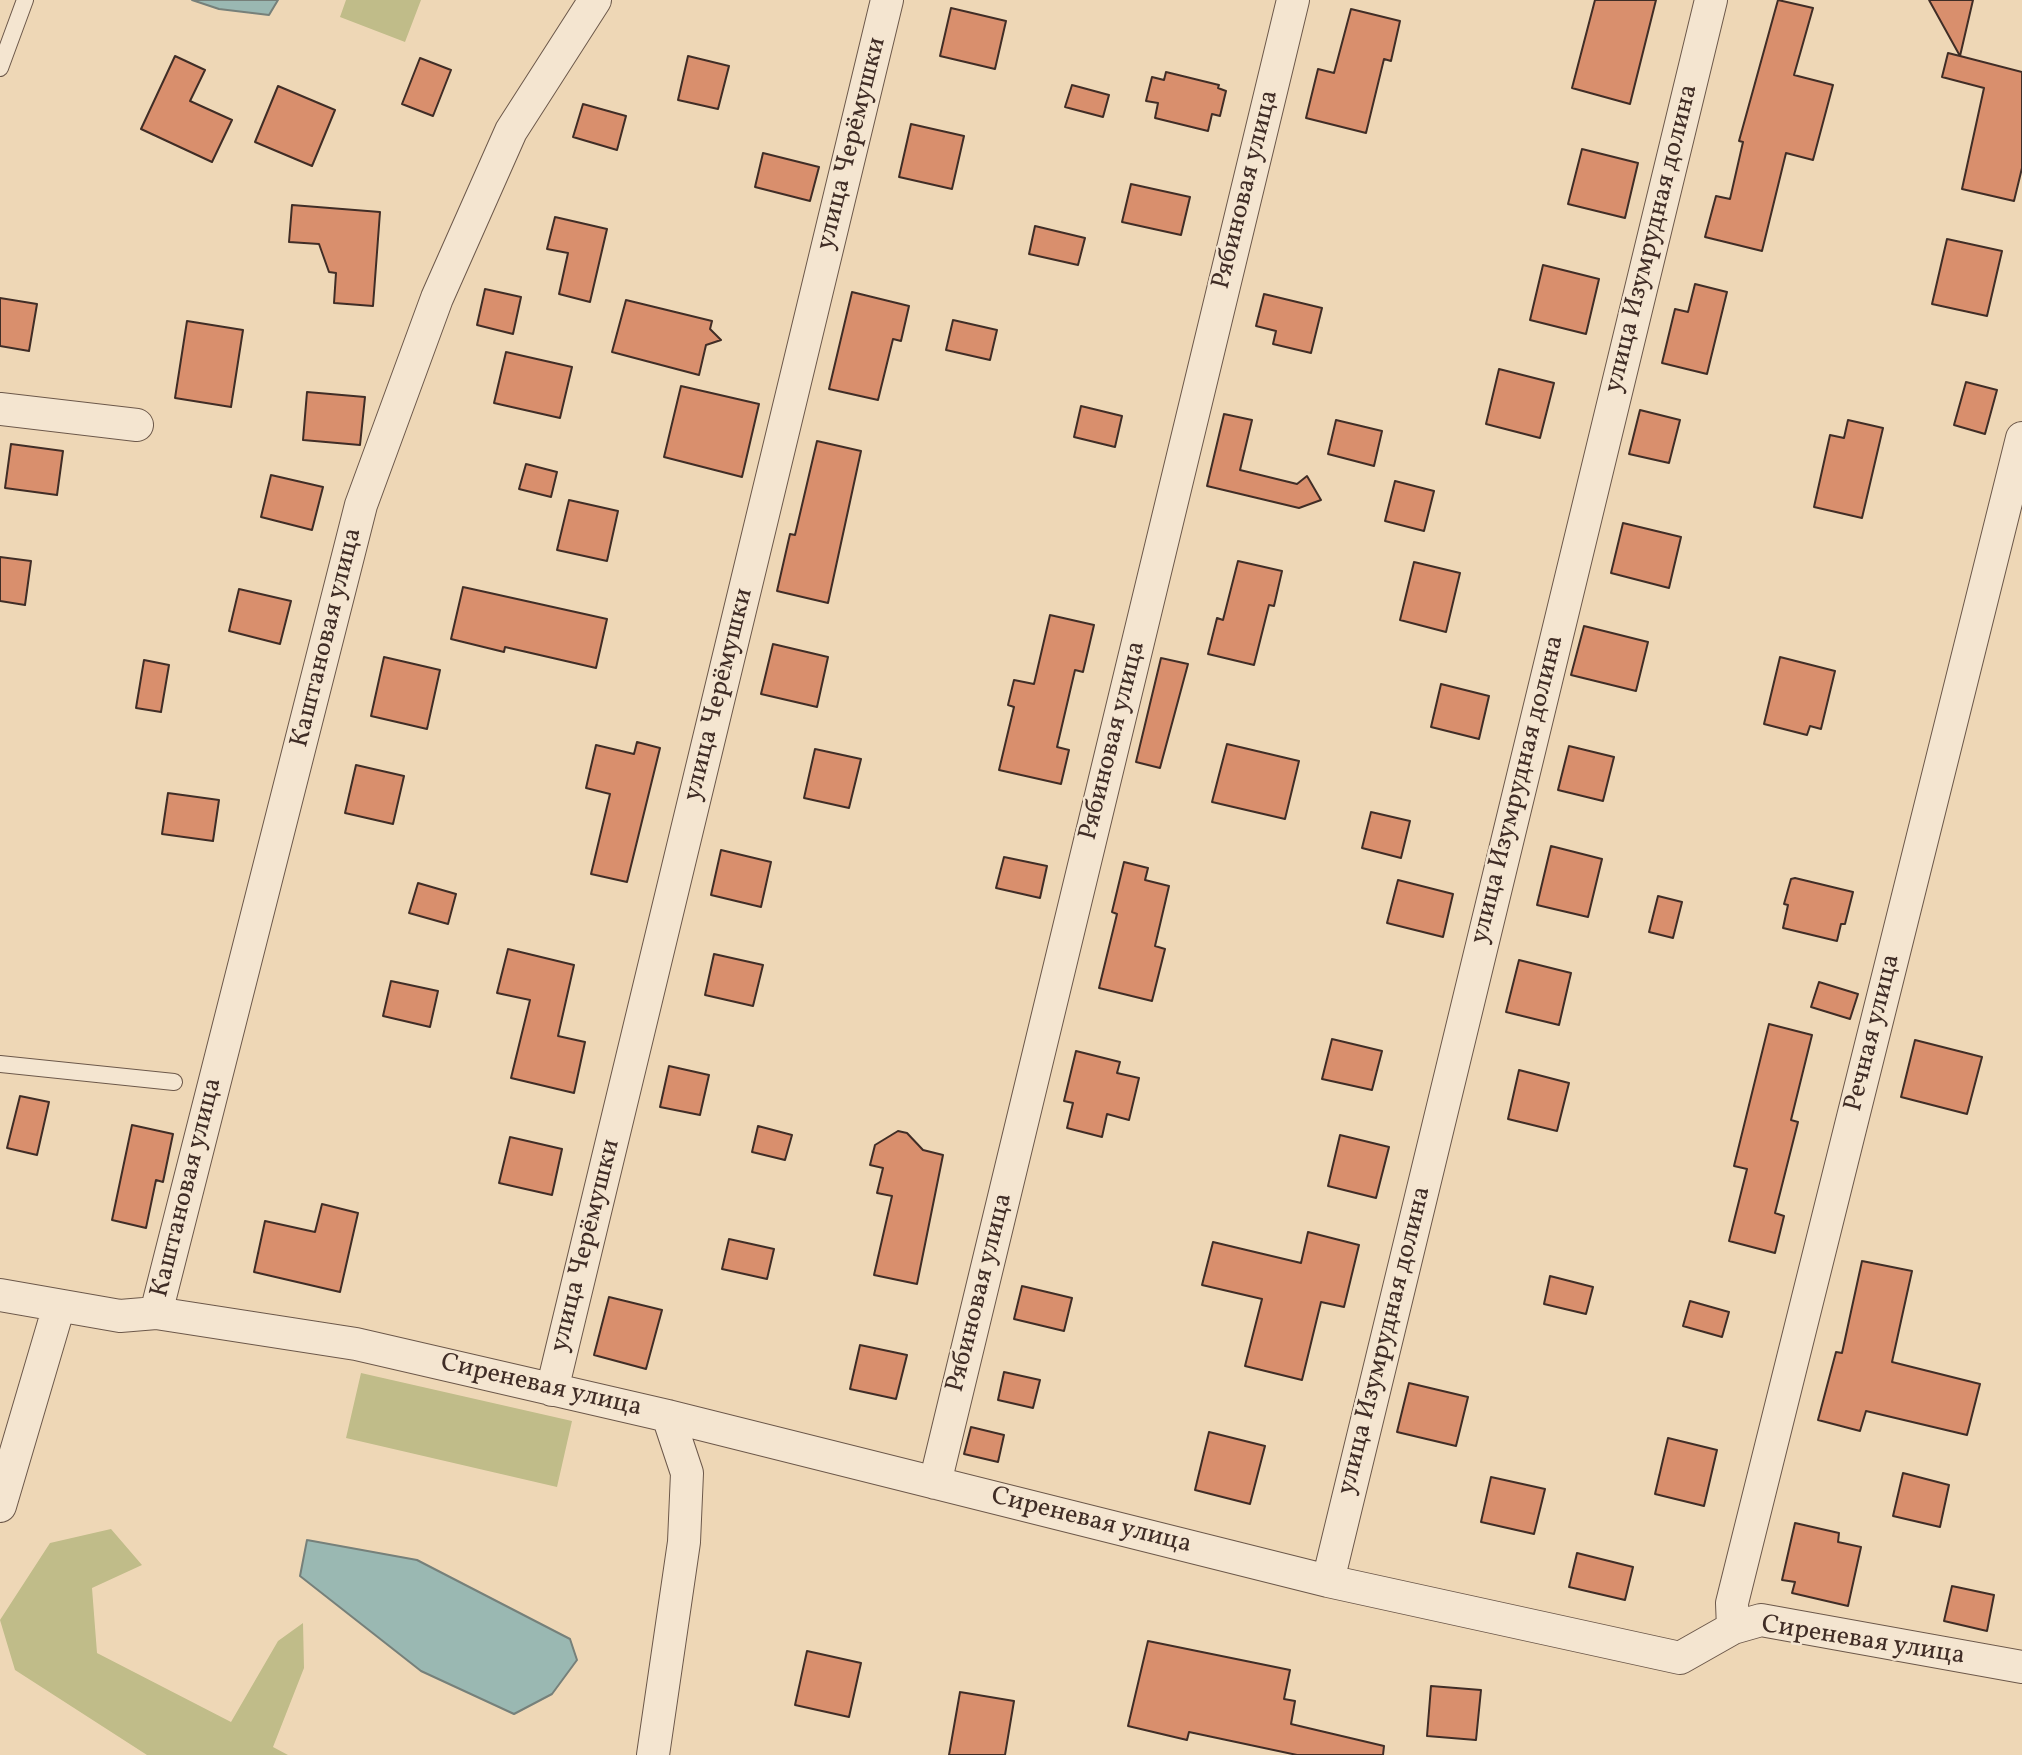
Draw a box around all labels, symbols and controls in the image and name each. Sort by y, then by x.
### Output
street label: улица Черёмушки [811,34,895,254]
street label: улица Изумрудная долина [1600,82,1706,396]
street label: Рябиновая улица [1207,87,1287,293]
street label: Каштановая улица [286,525,370,751]
street label: улица Черёмушки [678,585,762,805]
street label: улица Изумрудная долина [1466,633,1572,947]
street label: Рябиновая улица [1074,638,1154,844]
street label: Речная улица [1839,951,1909,1115]
street label: Каштановая улица [146,1075,230,1301]
street label: улица Черёмушки [545,1136,629,1356]
street label: улица Изумрудная долина [1333,1184,1439,1498]
street label: Рябиновая улица [941,1190,1021,1396]
street label: Сиреневая улица [437,1349,645,1425]
street label: Сиреневая улица [988,1482,1194,1562]
street label: Сиреневая улица [1759,1611,1967,1673]

